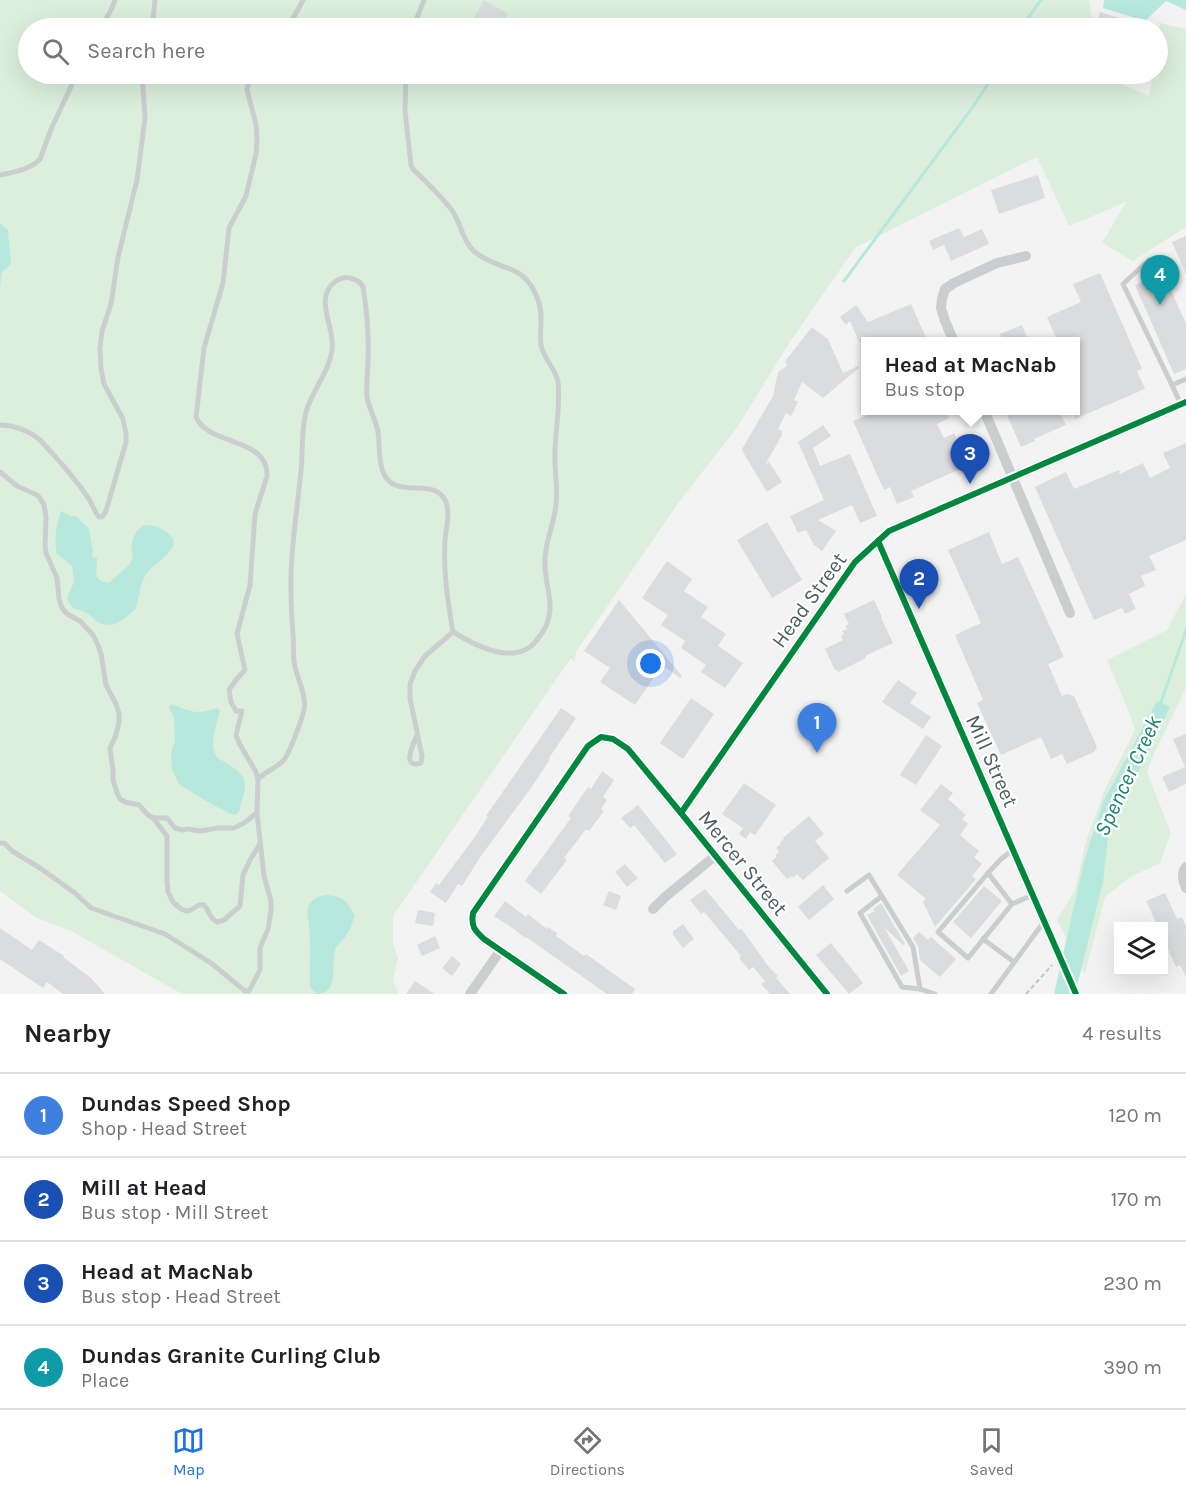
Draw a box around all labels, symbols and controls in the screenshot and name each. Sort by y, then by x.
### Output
search box [18,18,1168,84]
icon: search [39,35,72,68]
text: Search here [87,38,205,64]
pin: 4 [1140,256,1180,305]
popup [861,337,1080,415]
text: Head at MacNab [884,352,1057,378]
text: Bus stop [884,378,965,401]
pin: 3 [950,434,990,484]
street label: Head Street [767,548,852,652]
pin: 2 [900,560,938,609]
your location [636,649,665,678]
pin: 1 [798,704,836,753]
street label: Mill Street [961,711,1023,811]
water label: Spencer Creek [1089,711,1168,840]
street label: Mercer Street [693,806,793,920]
map controls [1114,922,1168,976]
button: layers [1114,922,1168,976]
text: Nearby [24,1018,111,1049]
text: 4 results [1082,1022,1162,1045]
text: Dundas Speed Shop [81,1091,291,1117]
text: 1 [40,1104,47,1127]
text: 120 m [1108,1104,1162,1127]
text: Shop · Head Street [81,1117,247,1140]
text: Mill at Head [81,1175,207,1201]
text: 2 [37,1188,50,1211]
text: 170 m [1111,1188,1162,1211]
text: Bus stop · Mill Street [81,1201,268,1224]
text: Head at MacNab [81,1259,253,1285]
text: 3 [37,1272,50,1295]
text: 230 m [1103,1272,1162,1295]
text: Bus stop · Head Street [81,1285,281,1308]
text: Dundas Granite Curling Club [81,1343,381,1369]
text: 4 [38,1356,49,1379]
text: 390 m [1103,1356,1162,1379]
text: Place [81,1369,129,1392]
tab: Map [172,1424,205,1479]
tab: Directions [550,1424,625,1479]
tab: Saved [970,1424,1014,1479]

